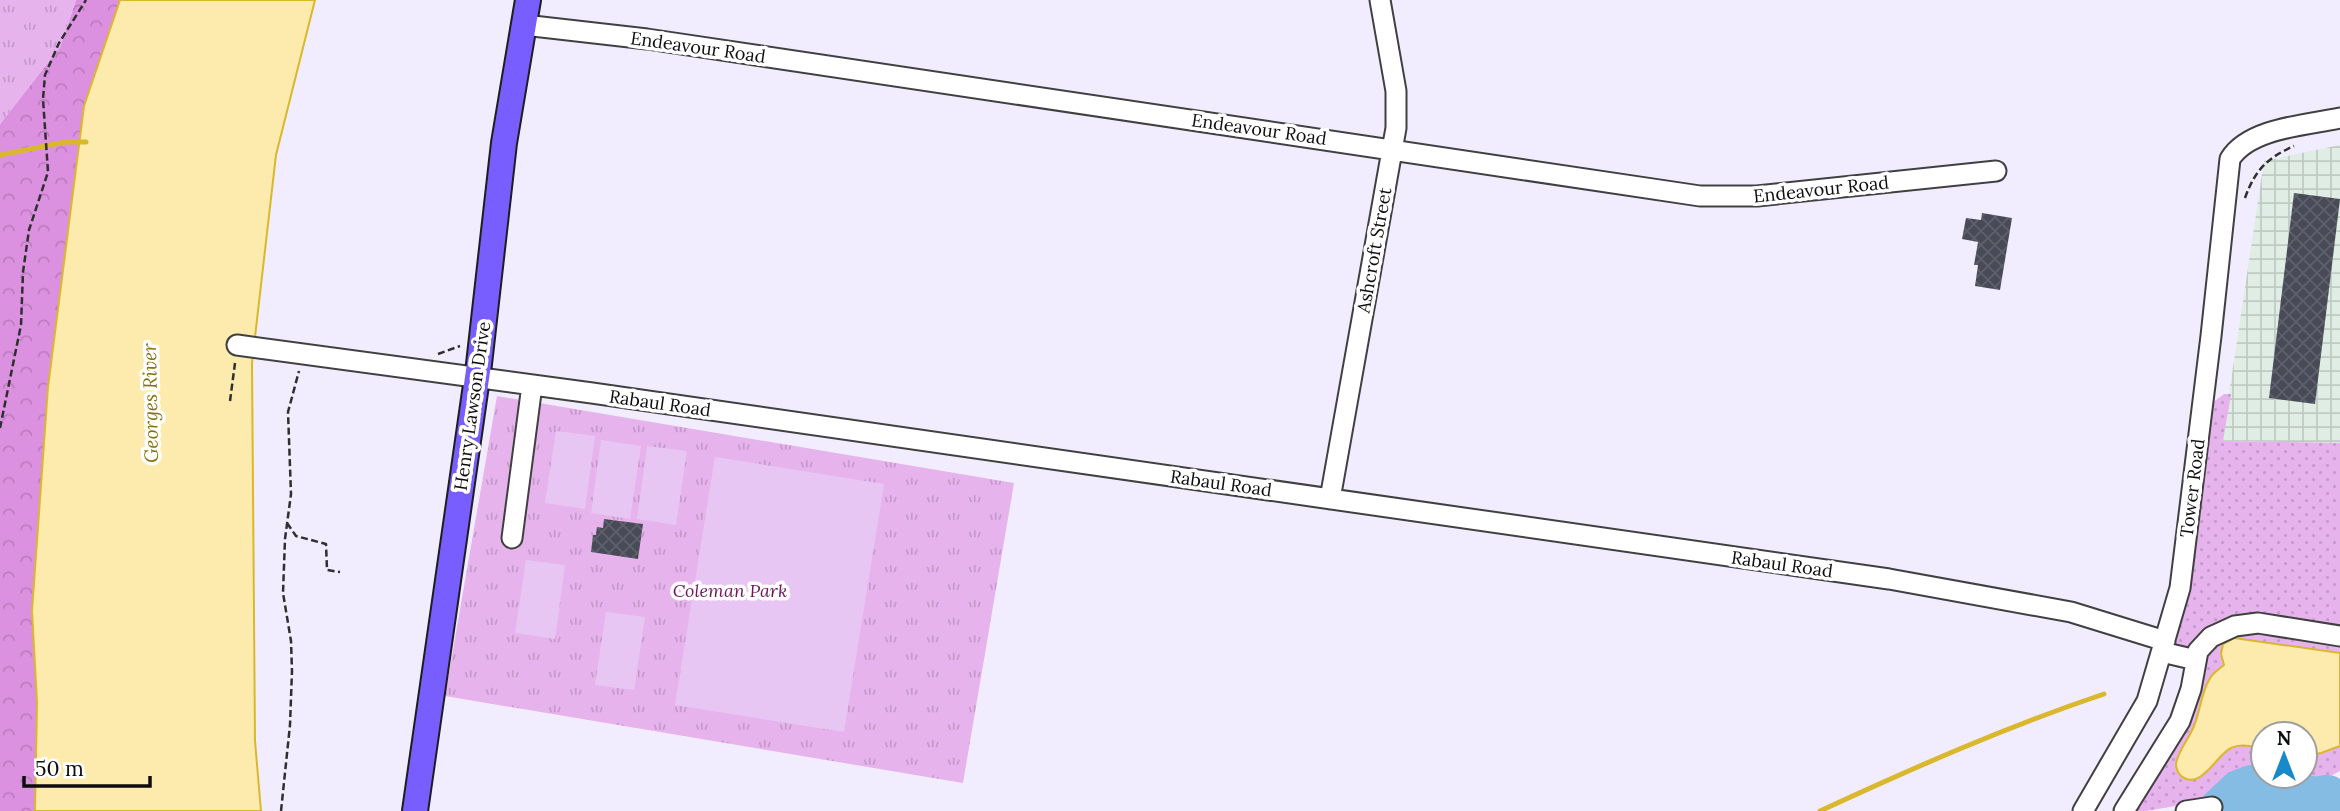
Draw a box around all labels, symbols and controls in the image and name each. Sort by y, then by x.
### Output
street label: Endeavour Road [629,26,767,68]
street label: Endeavour Road [1190,108,1328,150]
street label: Endeavour Road [1752,170,1890,208]
street label: Ashcroft Street [1351,185,1396,316]
street label: Henry Lawson Drive [449,320,495,492]
water label: Georges River [137,343,163,463]
street label: Rabaul Road [608,384,713,422]
street label: Tower Road [2175,437,2209,539]
street label: Rabaul Road [1169,464,1274,502]
street label: Rabaul Road [1730,545,1835,583]
park label: Coleman Park [673,579,787,602]
north arrow [2249,720,2319,790]
text: N [2277,726,2292,750]
scale bar [24,744,150,788]
text: 50 m [35,755,84,782]

